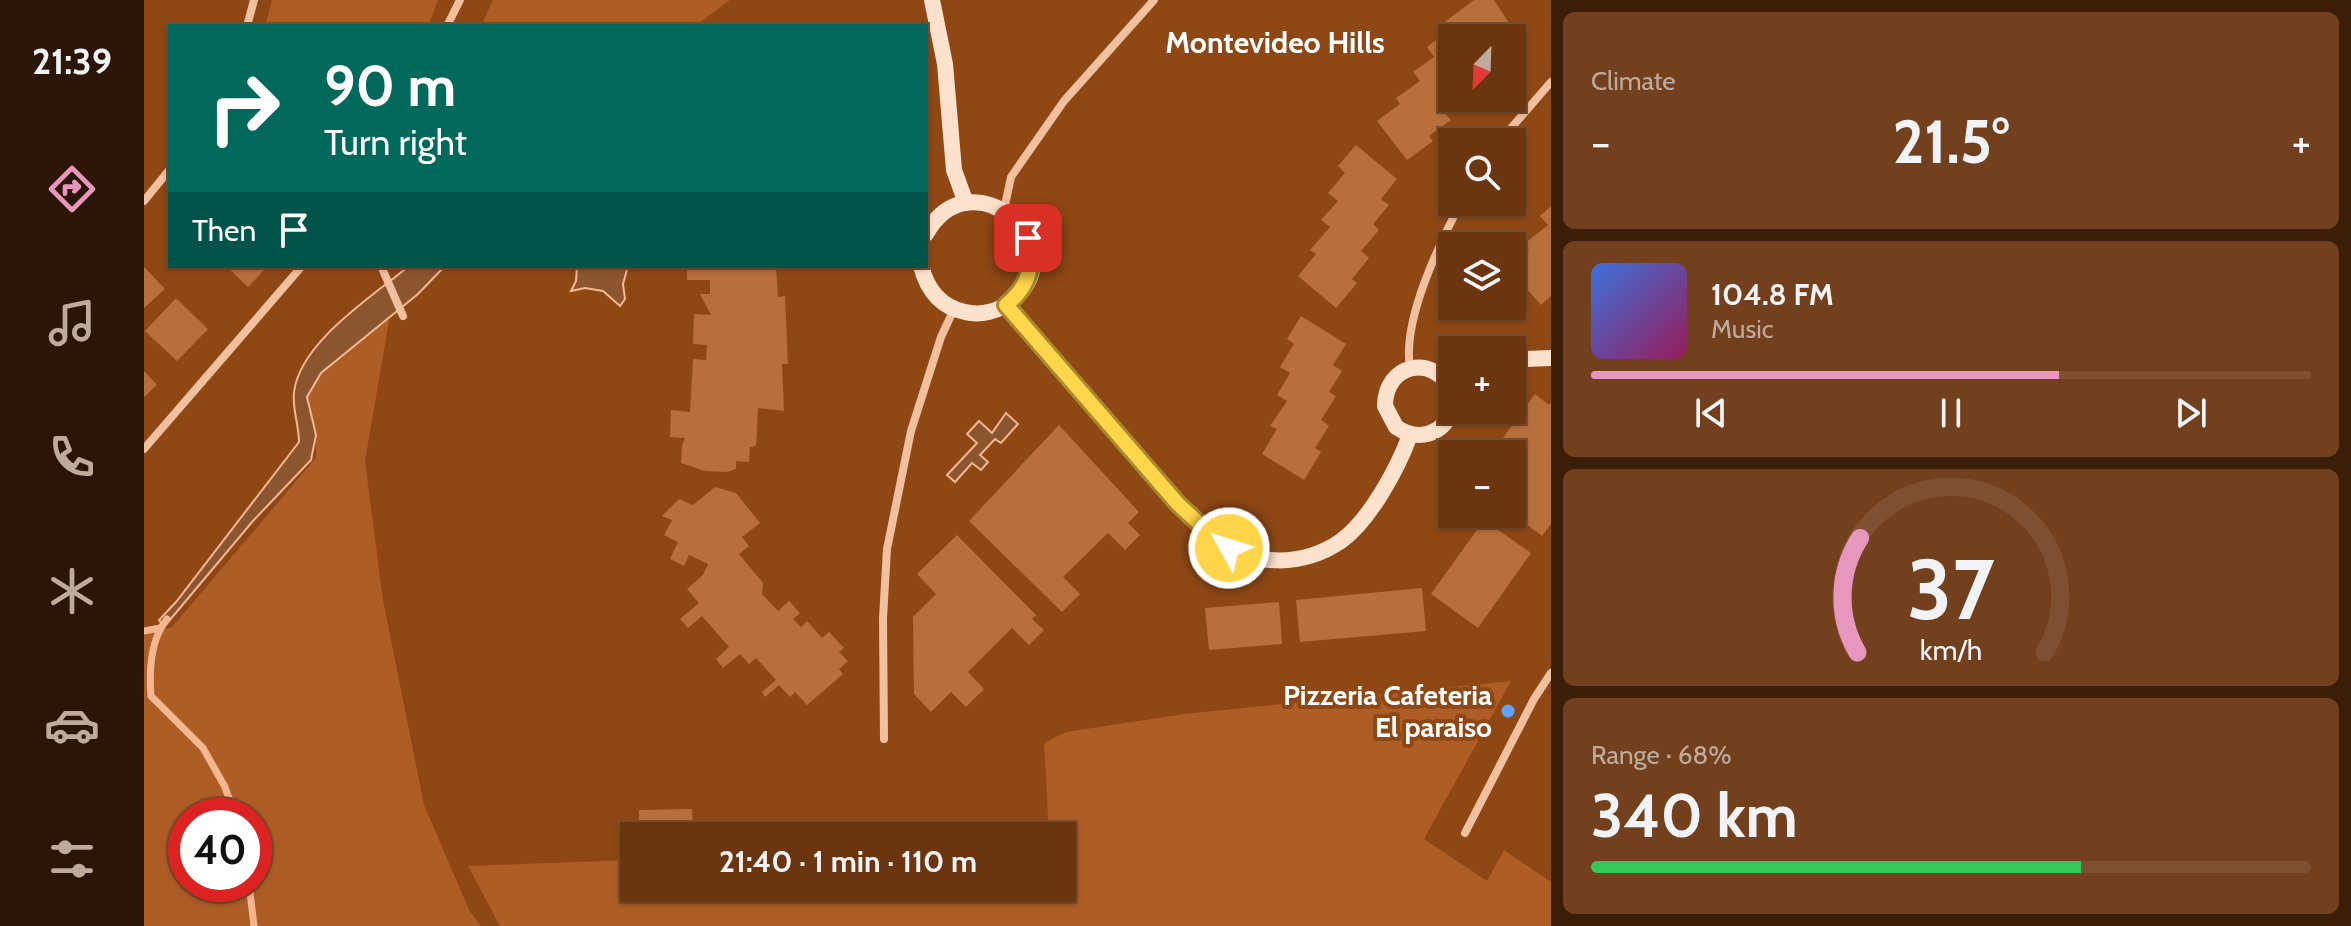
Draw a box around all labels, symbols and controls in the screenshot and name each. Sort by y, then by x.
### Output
district label: Montevideo Hills [1165,24,1385,61]
north arrow [1438,24,1526,112]
map controls [1438,24,1526,528]
text: 21:39 [32,39,112,83]
text: 90 m [324,52,456,120]
icon: right [192,56,296,160]
text: Climate [1591,65,1676,97]
text: 21.5° [1893,105,2009,178]
text: − [1591,116,1610,169]
text: + [2292,116,2311,169]
text: Turn right [324,120,467,164]
button: search [1438,128,1526,216]
icon: directions [44,161,100,217]
pin [994,204,1062,272]
icon: arrive [272,208,316,252]
text: Then [192,212,256,249]
icon: arrive [1006,216,1050,260]
button: layers [1438,232,1526,320]
text: 104.8 FM [1711,276,1834,313]
icon: music [44,295,100,351]
text: Music [1711,313,1774,345]
button: + [1438,336,1526,424]
icon: previous [1689,391,1733,435]
icon: pause [1929,391,1973,435]
icon: next [2169,391,2213,435]
icon: phone [44,429,100,485]
button: − [1438,440,1526,528]
position arrow [1187,506,1271,590]
text: 37 [1907,539,1995,640]
icon: climate [44,563,100,619]
text: km/h [1920,632,1982,667]
place label: Pizzeria Cafeteria El paraiso [1283,678,1492,744]
icon: car [44,697,100,753]
marker: Pizzeria Cafeteria El paraiso [1499,702,1517,720]
text: Range · 68% [1591,739,1732,771]
text: 340 km [1591,779,1798,852]
speed limit sign: 40 [168,798,272,902]
icon: filters [44,831,100,887]
text: 21:40 · 1 min · 110 m [719,843,977,880]

